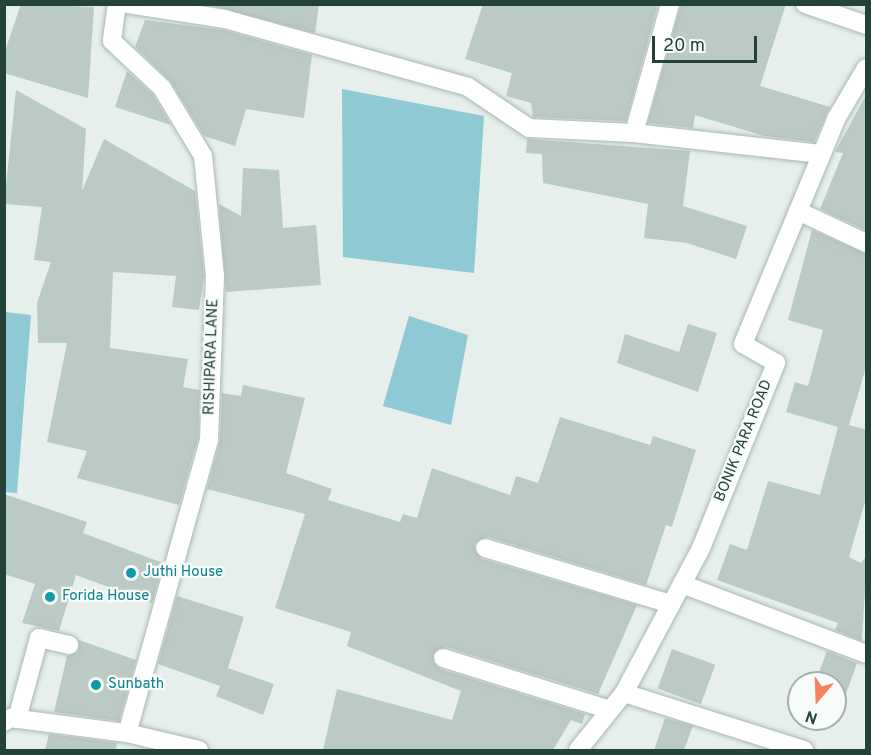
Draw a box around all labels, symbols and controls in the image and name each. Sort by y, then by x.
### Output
scale bar [655,24,760,62]
text: 20 m [663,35,705,58]
street label: RISHIPARA LANE [201,298,223,416]
street label: BONIK PARA ROAD [711,377,777,505]
place label: Juthi House [143,564,223,582]
marker: Juthi House [124,566,138,580]
place label: Forida House [62,588,149,606]
marker: Forida House [43,590,57,604]
north arrow [787,671,847,731]
place label: Sunbath [108,676,164,694]
marker: Sunbath [89,678,103,692]
text: N [803,705,820,727]

